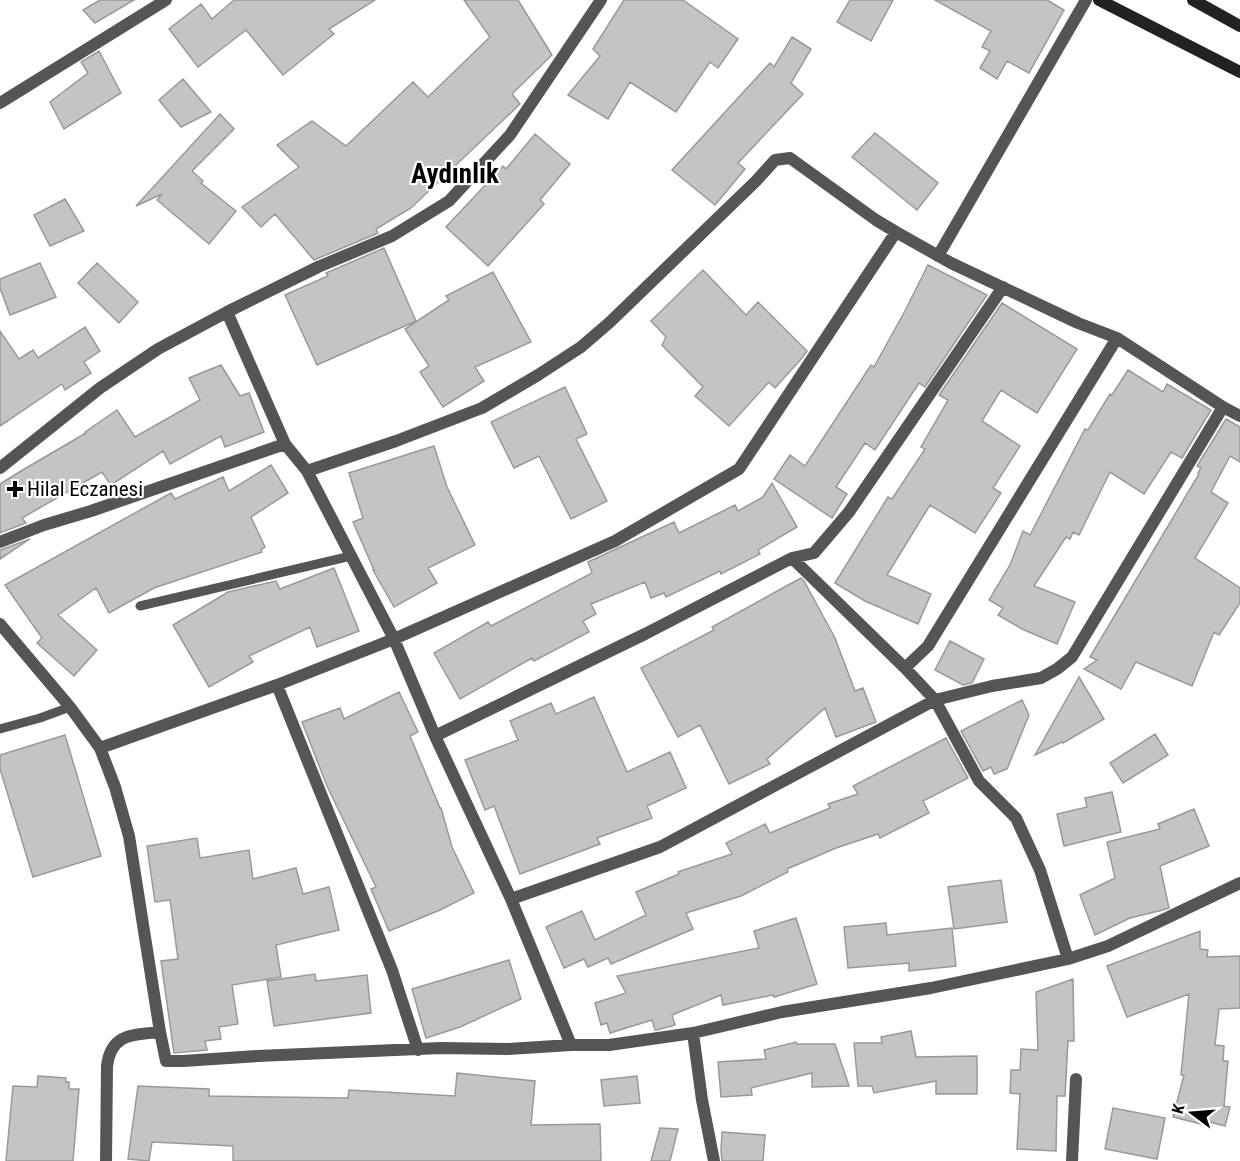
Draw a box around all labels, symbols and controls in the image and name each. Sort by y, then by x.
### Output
district label: Aydınlık [411,158,499,190]
place label: Hilal Eczanesi [27,477,143,501]
marker: Hilal Eczanesi [8,482,22,496]
north arrow [1162,1083,1222,1143]
text: K [1168,1102,1188,1116]

